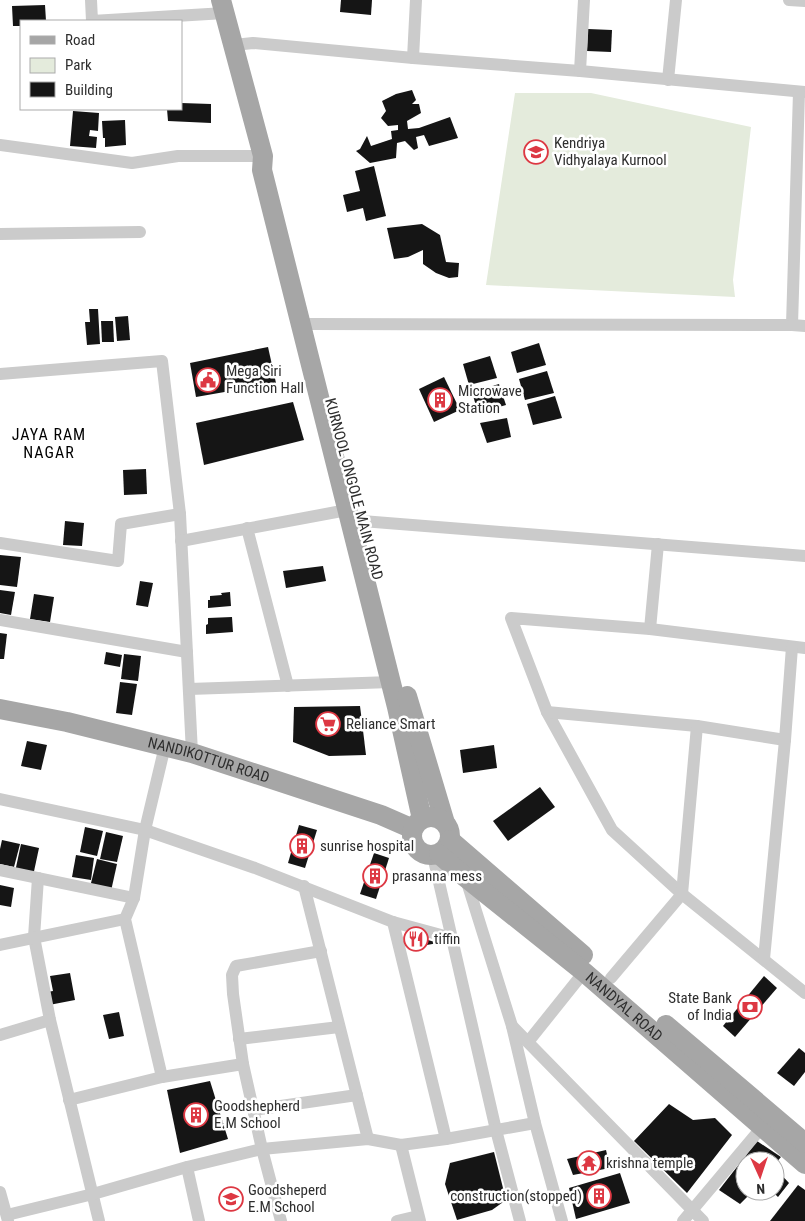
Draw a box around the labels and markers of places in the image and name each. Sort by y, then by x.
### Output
place label: Kendriya Vidhyalaya Kurnool [554,134,667,169]
school or university icon: Kendriya Vidhyalaya Kurnool [523,139,549,165]
place label: Mega Siri Function Hall [226,362,304,397]
public building icon: Mega Siri Function Hall [195,367,221,393]
place label: Microwave Station [458,382,522,417]
building icon: Microwave Station [427,387,453,413]
supermarket icon: Reliance Smart [315,711,341,737]
place label: Reliance Smart [346,715,435,733]
building icon: sunrise hospital [289,833,315,859]
place label: sunrise hospital [320,837,414,855]
building icon: prasanna mess [362,863,388,889]
place label: prasanna mess [392,867,482,885]
restaurant icon: tiffin [403,926,429,952]
place label: tiffin [434,930,460,948]
place label: State Bank of India [668,989,732,1024]
bank icon: State Bank of India [737,994,763,1020]
place label: Goodshepherd E.M School [214,1097,300,1132]
building icon: Goodshepherd E.M School [183,1102,209,1128]
temple icon: krishna temple [576,1150,602,1176]
place label: krishna temple [606,1154,693,1172]
place label: Goodsheperd E.M School [248,1181,327,1216]
building icon: construction(stopped) [586,1183,612,1209]
school or university icon: Goodsheperd E.M School [218,1186,244,1212]
place label: construction(stopped) [450,1187,582,1205]

